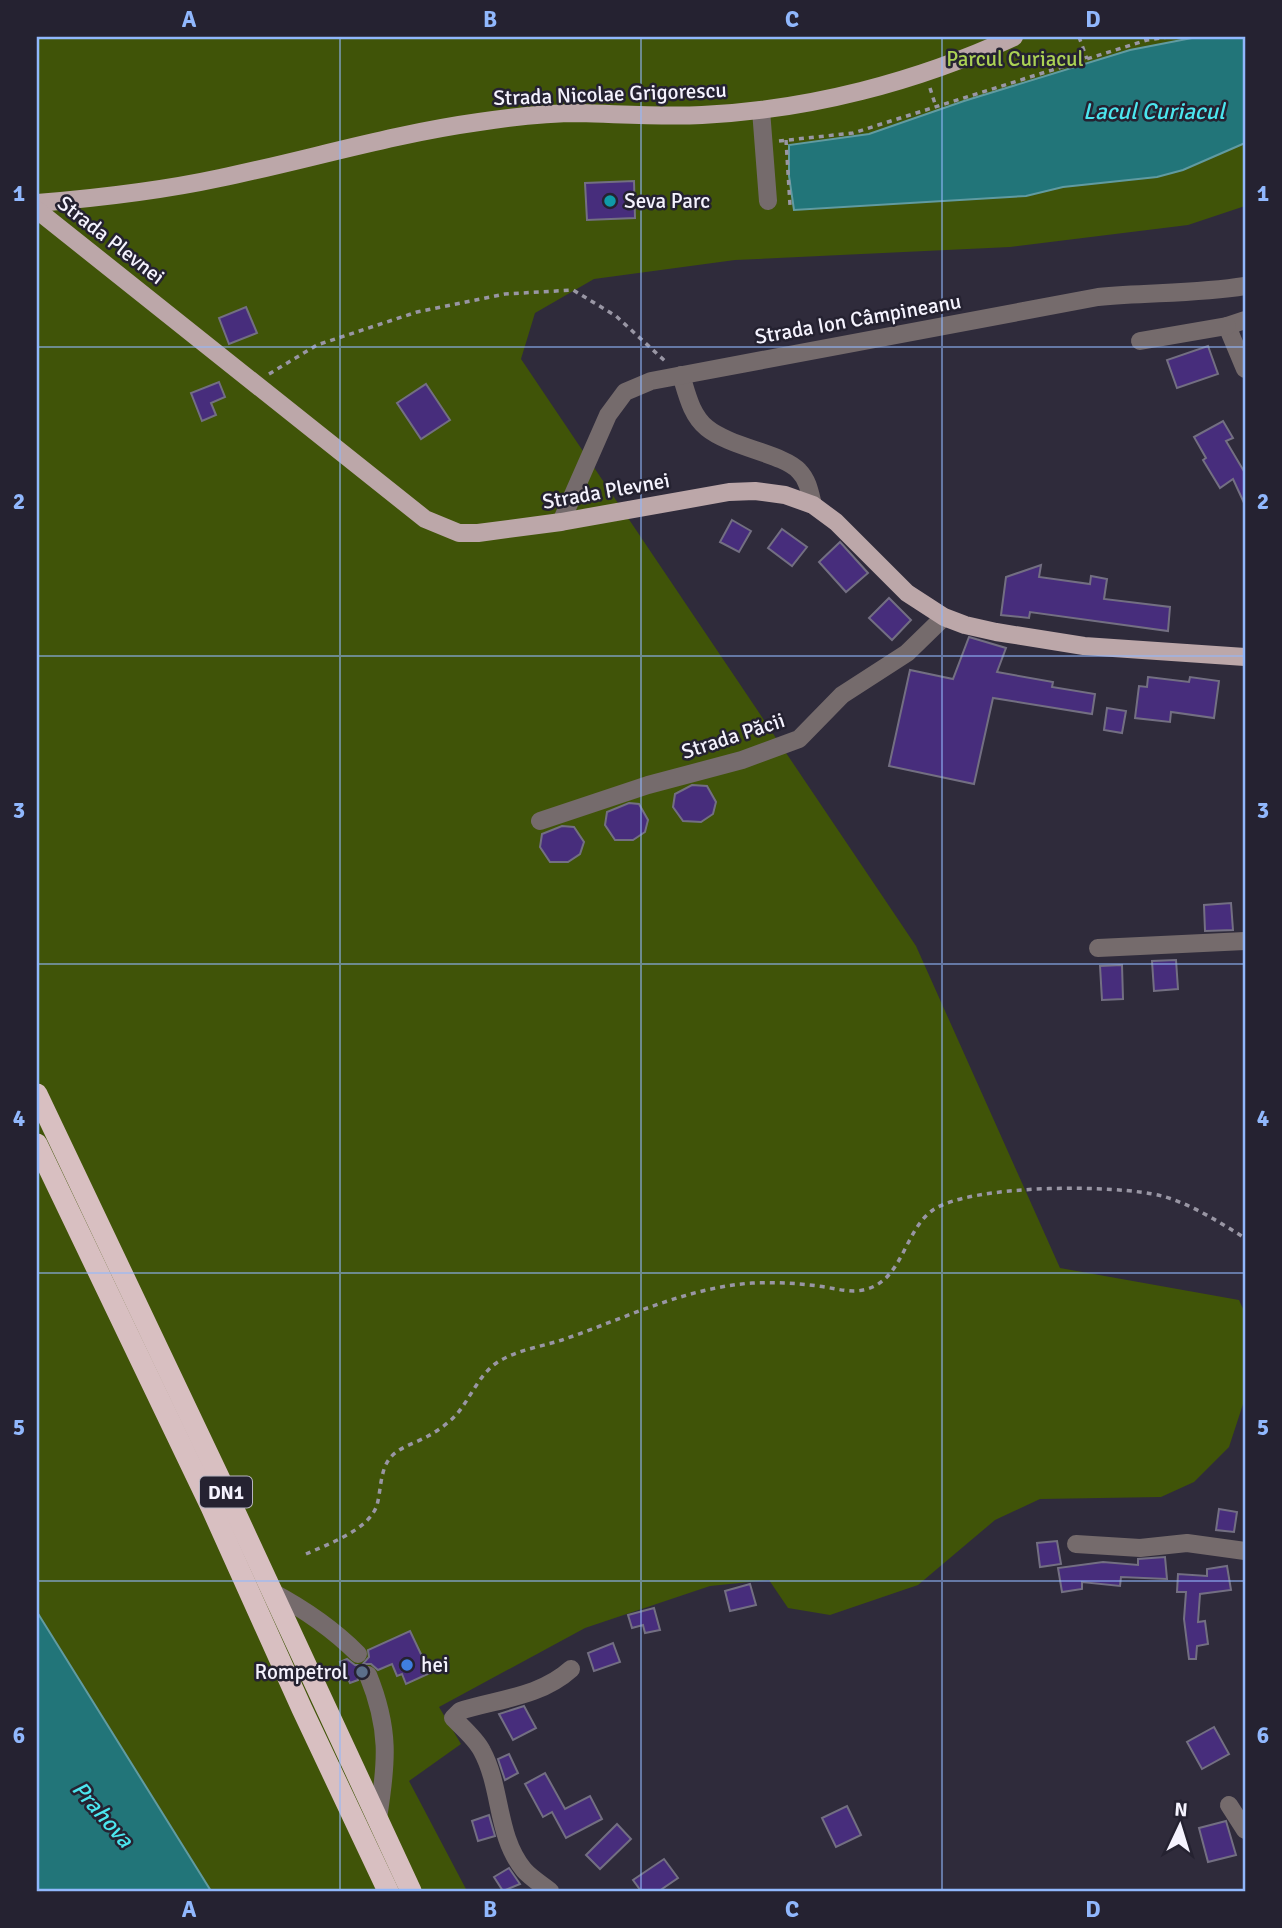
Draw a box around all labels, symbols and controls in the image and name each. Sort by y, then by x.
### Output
text: A [182,5,197,34]
text: B [483,5,497,34]
text: C [785,5,799,34]
text: D [1085,5,1101,34]
park label: Parcul Curiacul [946,46,1084,72]
street label: Strada Nicolae Grigorescu [493,77,727,111]
water label: Lacul Curiacul [1083,97,1227,126]
text: 1 [13,179,25,208]
text: 1 [1257,179,1269,208]
place label: Seva Parc [624,188,710,214]
street label: Strada Plevnei [52,190,170,290]
marker: Seva Parc [602,193,618,209]
street label: Strada Ion Câmpineanu [753,288,963,350]
street label: Strada Plevnei [540,467,672,515]
text: 2 [13,487,25,516]
text: 2 [1257,487,1269,516]
street label: Strada Păcii [678,707,788,765]
text: 3 [13,796,25,825]
text: 3 [1257,796,1269,825]
text: 4 [13,1104,25,1133]
text: 4 [1257,1104,1269,1133]
text: 5 [13,1413,25,1442]
text: 5 [1257,1413,1269,1442]
road number: DN1 [200,1476,252,1508]
place label: hei [421,1652,449,1678]
marker: hei [399,1657,415,1673]
place label: Rompetrol [255,1659,348,1685]
marker: Rompetrol [354,1664,370,1680]
text: 6 [13,1721,25,1750]
text: 6 [1257,1721,1269,1750]
water label: Prahova [66,1775,140,1855]
north arrow [1146,1792,1216,1862]
text: N [1174,1798,1189,1822]
text: A [182,1895,197,1924]
text: B [483,1895,497,1924]
text: C [785,1895,799,1924]
text: D [1085,1895,1101,1924]

